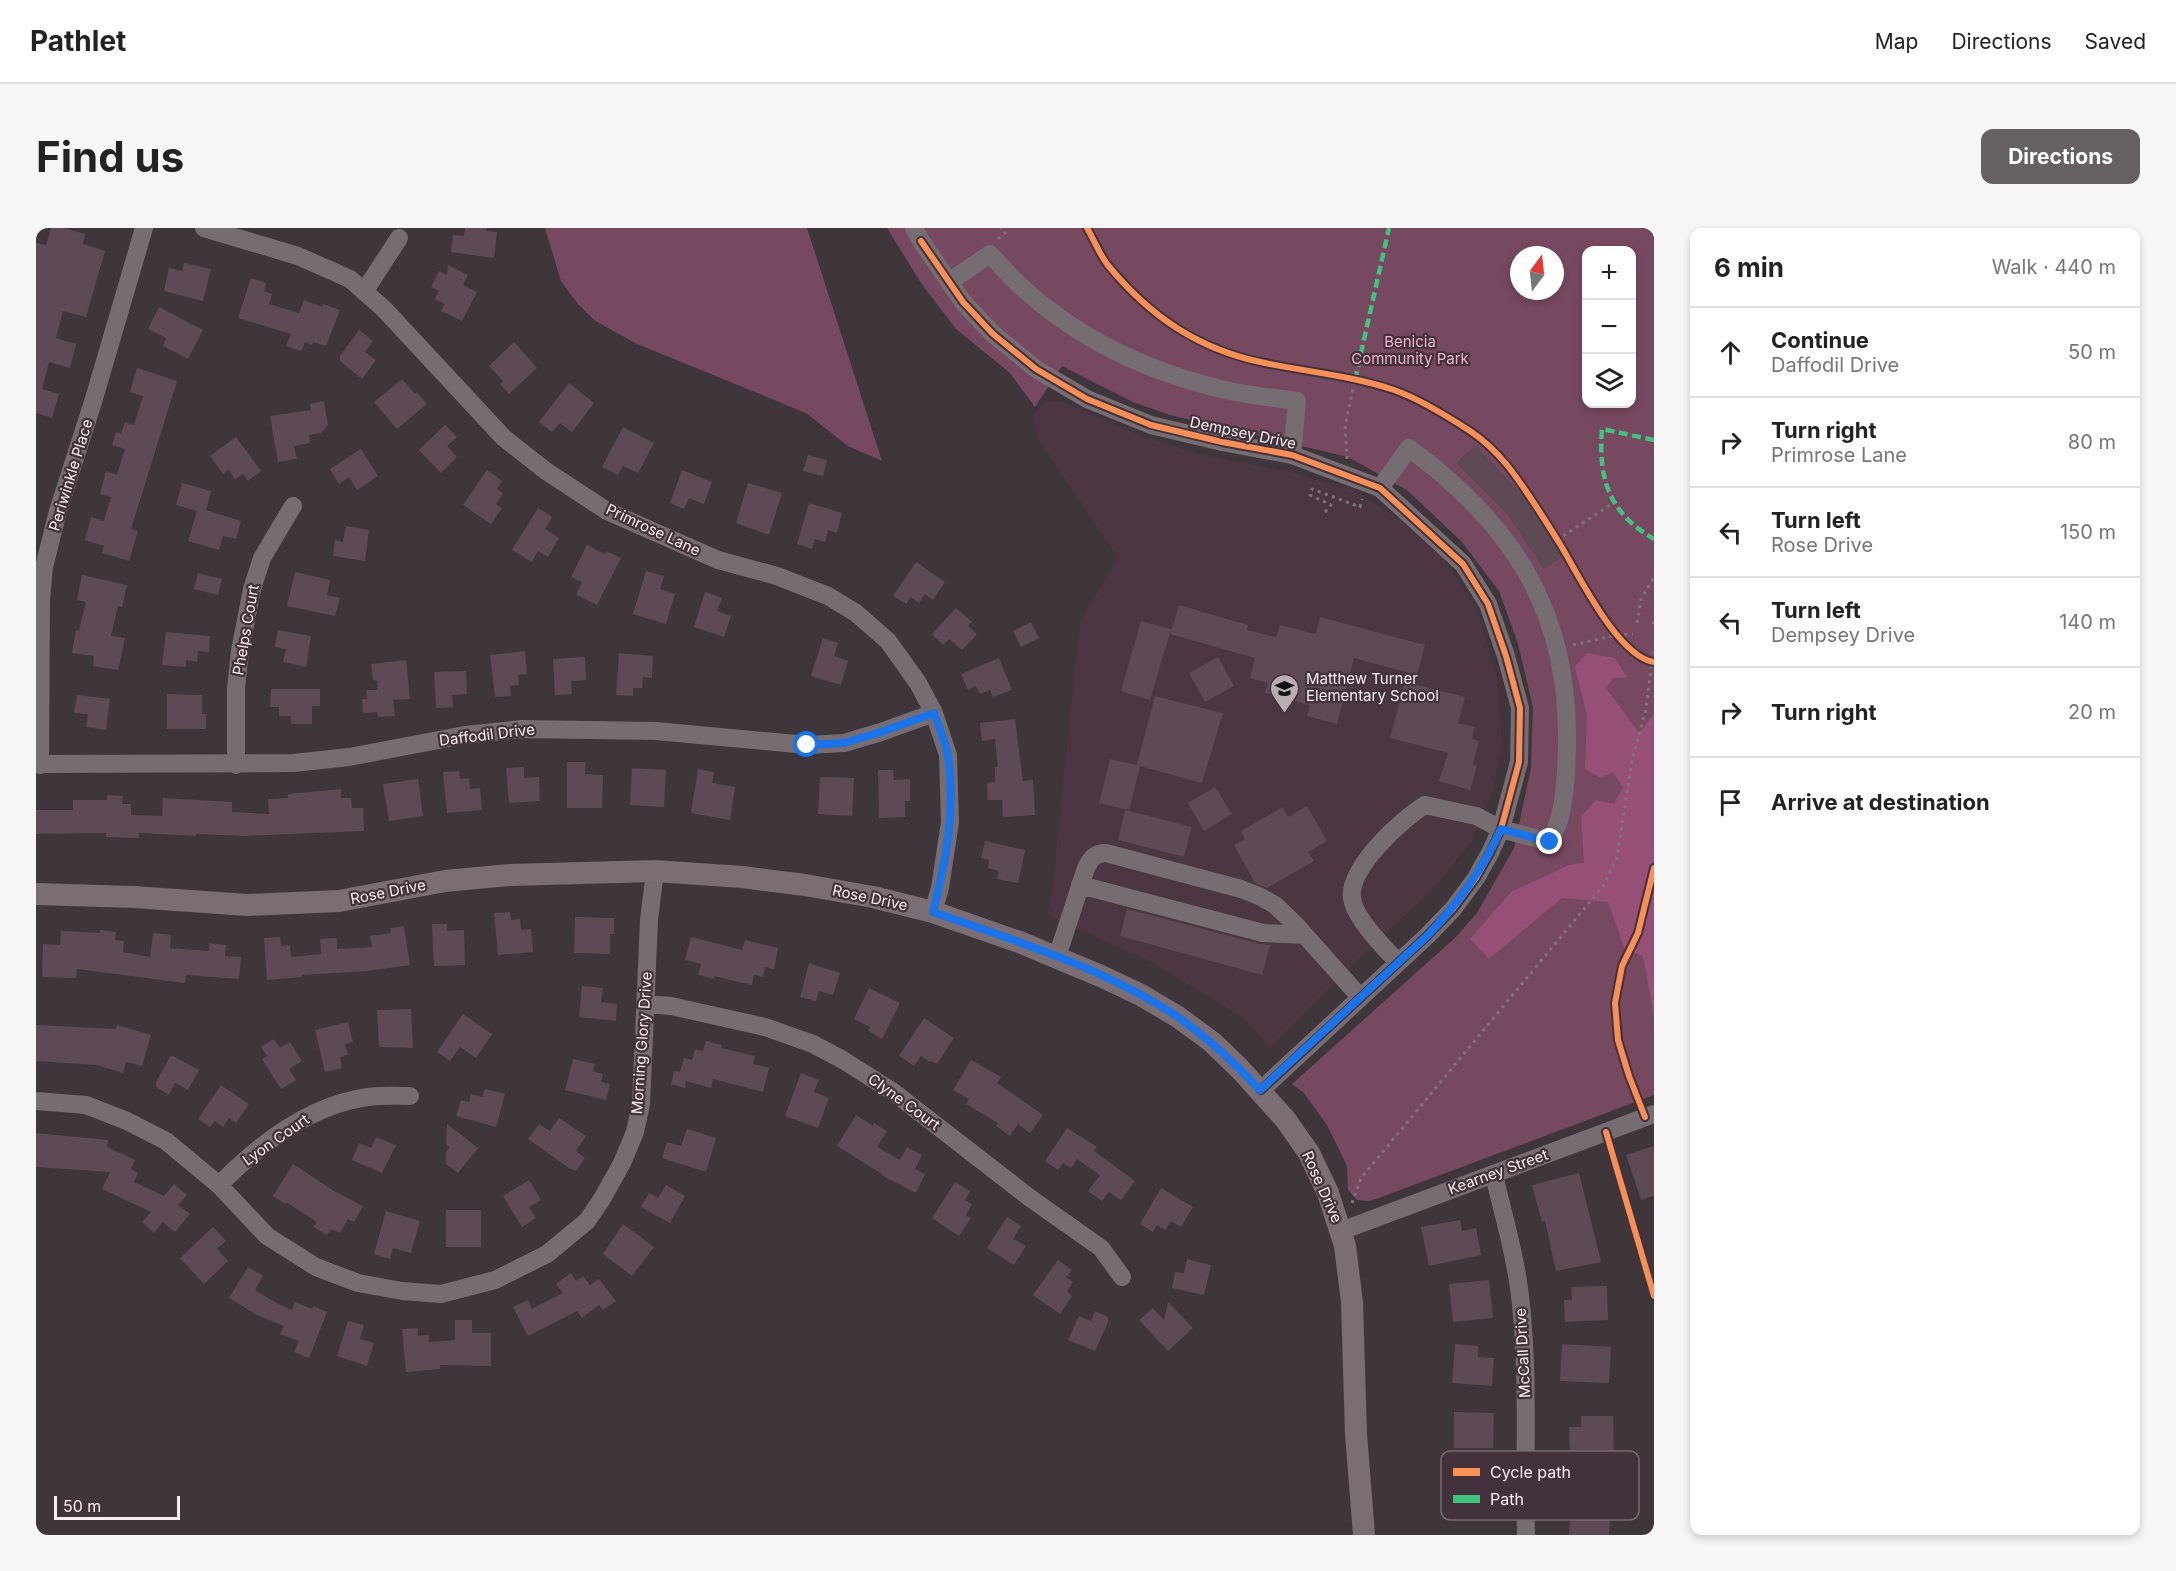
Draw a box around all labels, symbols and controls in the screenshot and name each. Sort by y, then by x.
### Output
text: Pathlet [30,24,126,58]
text: Map [1875,29,1918,54]
text: Directions [1951,29,2052,54]
text: Saved [2085,29,2146,54]
button: Directions [1981,129,2140,184]
text: Find us [36,131,184,182]
north arrow [1510,246,1564,300]
map controls [1582,246,1636,408]
button: + [1582,246,1636,300]
text: 6 min [1714,252,1784,283]
text: Walk · 440 m [1992,255,2116,279]
button: − [1582,300,1636,354]
text: Continue [1771,327,1869,353]
park label: Benicia Community Park [1351,332,1470,368]
icon: ahead [1714,336,1747,369]
text: 50 m [2068,340,2116,364]
text: Daffodil Drive [1771,353,1899,377]
button: layers [1582,354,1636,408]
street label: Dempsey Drive [1188,412,1298,453]
street label: Periwinkle Place [44,416,97,533]
text: Turn right [1771,417,1877,443]
icon: right [1714,426,1747,459]
text: 80 m [2068,430,2116,454]
text: Primrose Lane [1771,443,1907,467]
street label: Primrose Lane [603,499,703,560]
text: Turn left [1771,507,1861,533]
icon: left [1714,516,1747,549]
text: 150 m [2060,520,2116,544]
text: Rose Drive [1771,533,1873,557]
street label: Phelps Court [228,583,263,677]
text: Turn left [1771,597,1861,623]
icon: left [1714,606,1747,639]
text: 140 m [2059,610,2116,634]
text: Dempsey Drive [1771,623,1915,647]
place label: Matthew Turner Elementary School [1306,669,1439,705]
school or university icon: Matthew Turner Elementary School [1269,672,1301,714]
icon: right [1714,696,1747,729]
text: Turn right [1771,699,1877,725]
text: 20 m [2068,700,2116,724]
street label: Daffodil Drive [438,719,536,750]
route start [793,731,819,757]
icon: arrive [1714,786,1747,819]
text: Arrive at destination [1771,789,1990,815]
route end [1536,828,1562,854]
street label: Rose Drive [349,875,427,908]
street label: Rose Drive [831,880,910,915]
street label: Morning Glory Drive [627,971,656,1115]
street label: Clyne Court [865,1069,944,1134]
street label: Lyon Court [239,1110,313,1170]
street label: Kearney Street [1445,1145,1550,1198]
street label: Rose Drive [1298,1148,1347,1226]
street label: McCall Drive [1511,1307,1534,1399]
legend [1441,1451,1639,1520]
text: Cycle path [1490,1462,1571,1482]
text: Path [1490,1489,1524,1509]
scale bar [54,1493,180,1520]
text: 50 m [63,1496,101,1516]

